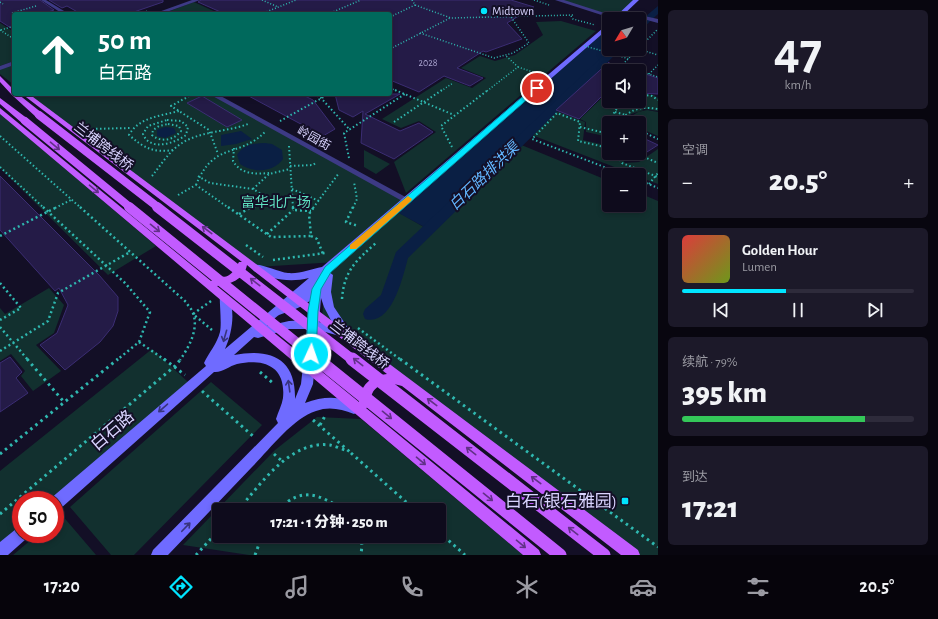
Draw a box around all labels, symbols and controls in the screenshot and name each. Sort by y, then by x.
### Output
place label: Midtown [492,5,534,17]
marker: Midtown [479,6,489,16]
north arrow [602,12,646,56]
map controls [602,12,646,212]
text: 47 [774,26,822,78]
text: 50 m [98,27,152,55]
icon: ahead [32,28,84,80]
house number: 2028 [418,58,438,68]
button: sound [602,64,646,108]
text: 白石路 [98,65,152,83]
pin [520,71,554,105]
icon: arrive [526,77,548,99]
text: km/h [785,79,811,92]
button: + [602,116,646,160]
street label: 兰埔跨线桥 [71,118,137,174]
street label: 岭园街 [295,123,333,152]
water label: 白石路排洪渠 [446,138,523,213]
one-way arrow [49,141,60,150]
text: 空调 [682,144,708,157]
text: 20.5° [769,166,827,196]
button: − [602,168,646,212]
text: − [682,171,693,193]
text: + [903,171,914,193]
one-way arrow [88,185,99,194]
park label: 富华北广场 [241,194,311,210]
one-way arrow [149,224,160,233]
one-way arrow [202,226,213,235]
text: Golden Hour [742,243,818,258]
text: Lumen [742,261,777,274]
one-way arrow [250,278,261,286]
icon: previous [710,299,732,321]
icon: pause [787,299,809,321]
icon: next [864,299,886,321]
street label: 兰埔跨线桥 [327,316,393,372]
one-way arrow [221,330,228,343]
position arrow [290,333,332,375]
text: 续航 · 79% [682,356,738,369]
one-way arrow [352,357,363,366]
text: 395 km [682,378,767,408]
one-way arrow [285,380,293,393]
one-way arrow [427,397,438,406]
one-way arrow [158,404,169,413]
street label: 白石路 [87,406,137,454]
one-way arrow [382,410,393,419]
one-way arrow [465,446,476,455]
one-way arrow [416,457,426,466]
text: 到达 [682,471,708,484]
one-way arrow [530,476,541,485]
speed limit sign: 50 [12,491,64,543]
one-way arrow [483,492,494,501]
place label: 白石(银石雅园) [505,492,617,510]
text: 17:21 [682,493,739,523]
marker: 白石(银石雅园) [620,496,630,506]
text: 17:21 · 1 分钟 · 250 m [270,515,388,530]
one-way arrow [181,522,191,532]
one-way arrow [568,527,579,535]
one-way arrow [516,540,526,549]
icon: directions [167,573,195,601]
icon: music [283,573,311,601]
icon: phone [398,573,426,601]
icon: climate [513,573,541,601]
icon: car [629,573,657,601]
icon: filters [744,573,772,601]
text: 17:20 [44,578,80,596]
text: 20.5° [859,578,894,596]

